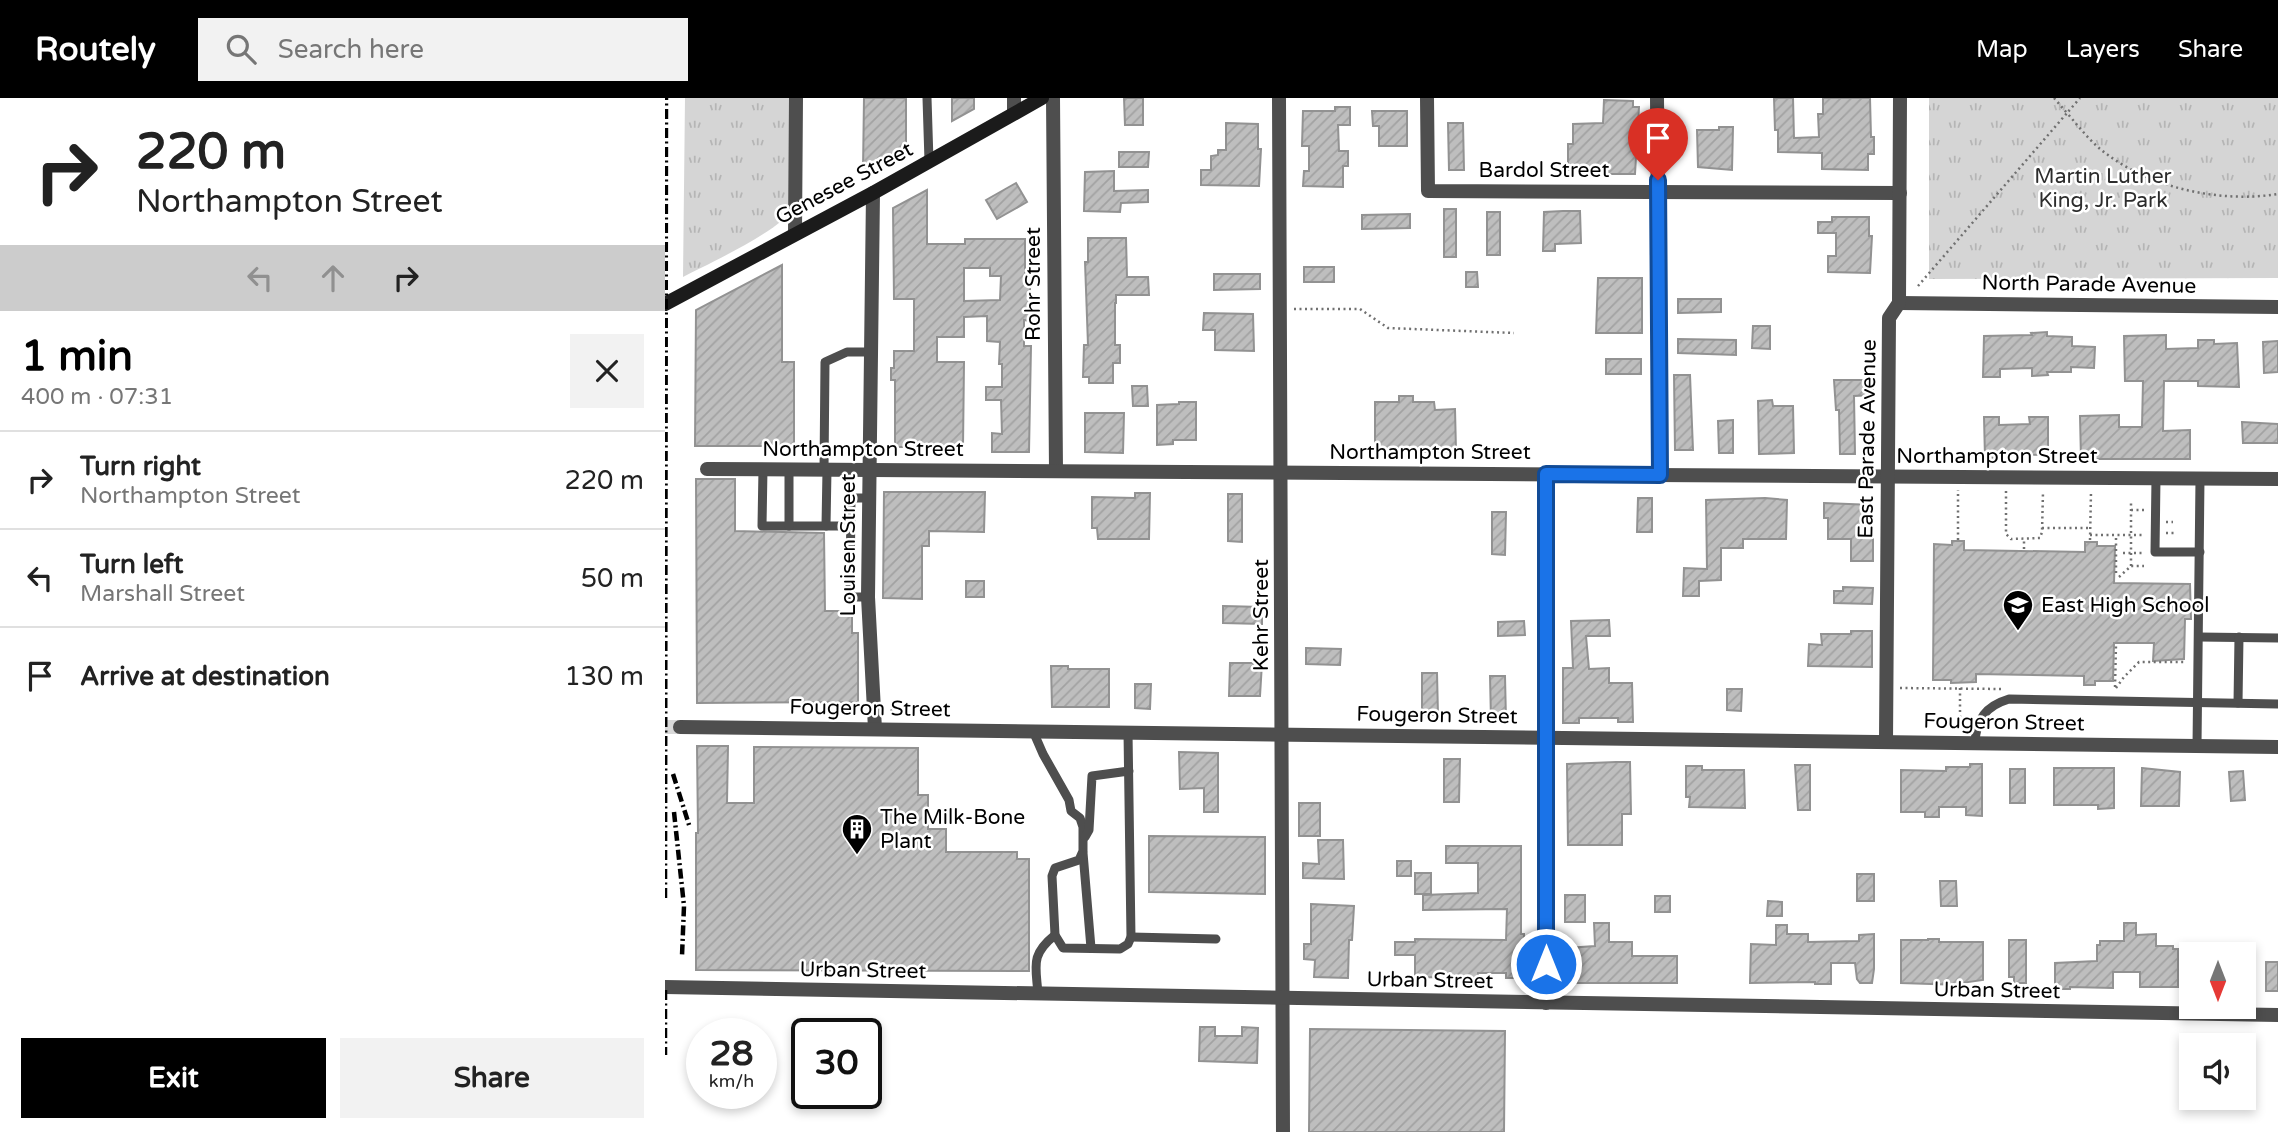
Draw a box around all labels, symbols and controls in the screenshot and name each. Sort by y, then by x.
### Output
search box [198,18,688,81]
text: Routely [35,30,156,69]
icon: search [222,30,260,68]
text: Search here [278,34,424,65]
text: Map [1976,35,2028,64]
text: Layers [2066,35,2140,64]
text: Share [2178,35,2243,64]
pin [1628,108,1688,180]
icon: arrive [1639,119,1677,157]
text: 220 m [136,123,286,182]
icon: right [21,126,112,217]
street label: Genesee Street [771,137,917,230]
street label: Bardol Street [1479,158,1609,183]
park label: Martin Luther King, Jr. Park [2034,164,2172,213]
text: Northampton Street [136,183,443,221]
street label: Rohr Street [1021,227,1046,341]
icon: left [241,259,279,297]
icon: ahead [314,259,352,297]
icon: right [387,259,425,297]
street label: North Parade Avenue [1981,270,2197,299]
text: 1 min [21,331,133,382]
button: close [570,334,644,408]
street label: East Parade Avenue [1853,339,1882,539]
text: 400 m · 07:31 [21,383,173,411]
street label: Northampton Street [762,437,964,462]
street label: Northampton Street [1329,440,1531,465]
street label: Northampton Street [1896,444,2098,469]
text: Turn right [80,451,201,482]
icon: right [21,461,59,499]
text: 220 m [564,465,644,496]
street label: Louisen Street [836,473,861,617]
text: Northampton Street [80,482,301,510]
text: Turn left [80,549,183,580]
icon: left [21,559,59,597]
street label: Kehr Street [1249,559,1274,671]
text: 50 m [581,563,644,594]
text: Marshall Street [80,580,245,608]
school or university icon: East High School [2001,588,2035,632]
place label: East High School [2041,593,2210,618]
icon: arrive [21,657,59,695]
text: Arrive at destination [80,661,330,692]
text: 130 m [564,661,644,692]
street label: Fougeron Street [789,695,951,722]
street label: Fougeron Street [1356,702,1518,729]
street label: Fougeron Street [1923,709,2085,736]
place label: The Milk-Bone Plant [880,805,1025,854]
building icon: The Milk-Bone Plant [840,812,874,856]
position arrow [1509,927,1583,1001]
north arrow [2179,942,2256,1018]
map controls [2179,942,2256,1110]
street label: Urban Street [799,957,927,984]
street label: Urban Street [1366,967,1494,994]
street label: Urban Street [1933,977,2061,1004]
speed limit sign: 30 [791,1018,882,1109]
text: 28 [710,1033,753,1075]
button: sound [2179,1033,2256,1110]
button: Exit [21,1038,326,1118]
button: Share [340,1038,644,1118]
text: km/h [709,1070,754,1092]

